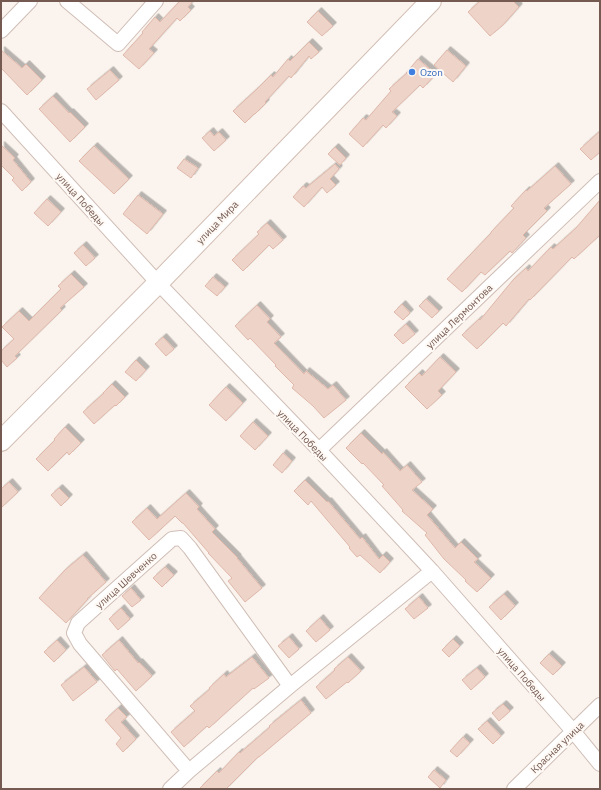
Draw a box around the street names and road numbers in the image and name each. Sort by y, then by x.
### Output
street label: улица Победы [53,170,108,229]
street label: улица Мира [194,198,242,247]
street label: улица Лермонтова [423,281,496,351]
street label: улица Победы [275,407,331,464]
street label: улица Шевченко [93,549,160,611]
street label: улица Победы [495,645,549,704]
street label: Красная улица [528,718,587,776]

